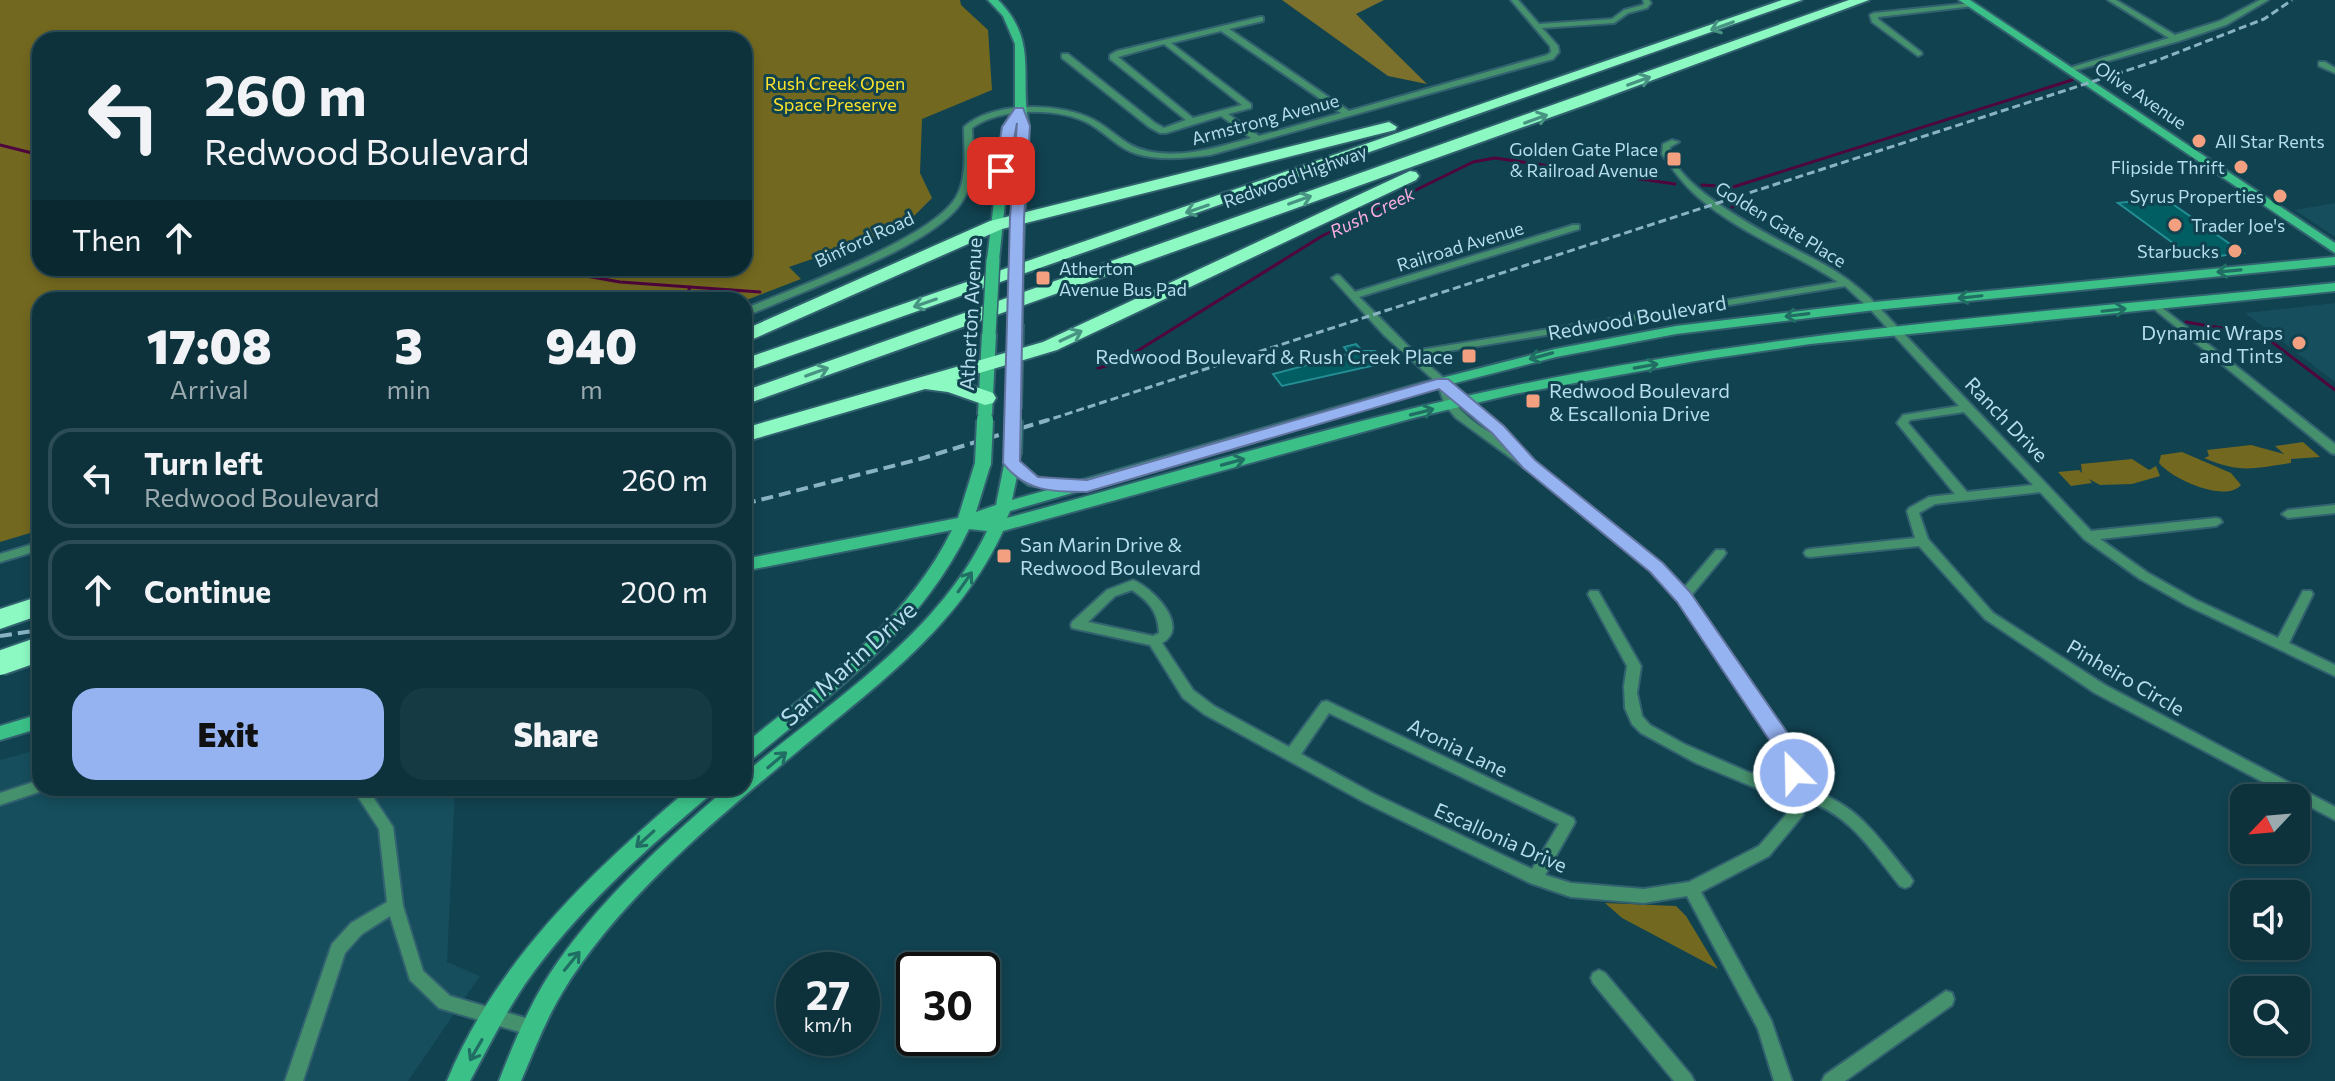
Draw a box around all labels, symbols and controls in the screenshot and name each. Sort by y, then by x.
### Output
one-way arrow [1710,20,1735,35]
street label: Olive Avenue [2091,56,2191,134]
text: 260 m [204,59,367,128]
icon: left [72,64,176,168]
park label: Rush Creek Open Space Preserve [765,72,905,115]
one-way arrow [1626,73,1651,88]
street label: Armstrong Avenue [1189,89,1341,149]
one-way arrow [1523,111,1548,125]
text: Redwood Boulevard [204,128,530,172]
place label: All Star Rents [2215,130,2325,152]
marker: All Star Rents [2190,132,2208,150]
pin [967,137,1035,205]
place label: Golden Gate Place & Railroad Avenue [1509,138,1658,181]
street label: Redwood Highway [1220,140,1370,212]
icon: arrive [979,149,1023,193]
marker: Golden Gate Place & Railroad Avenue [1665,150,1683,168]
place label: Flipside Thrift [2111,156,2225,178]
marker: Flipside Thrift [2232,158,2250,176]
street label: Golden Gate Place [1712,176,1850,272]
water label: Rush Creek [1326,181,1419,242]
place label: Syrus Properties [2130,185,2264,207]
marker: Syrus Properties [2271,187,2289,205]
one-way arrow [1287,192,1312,207]
one-way arrow [1185,203,1210,217]
street label: Binford Road [811,206,917,272]
place label: Trader Joe's [2191,214,2285,236]
icon: ahead [157,216,201,260]
street label: Railroad Avenue [1394,216,1526,276]
marker: Trader Joe's [2166,216,2184,234]
text: Then [72,220,141,257]
street label: Atherton Avenue [954,237,986,391]
place label: Starbucks [2137,240,2219,262]
marker: Starbucks [2226,242,2244,260]
place label: Atherton Avenue Bus Pad [1059,257,1187,300]
one-way arrow [2216,263,2243,278]
marker: Atherton Avenue Bus Pad [1034,269,1052,287]
street label: Redwood Boulevard [1546,289,1728,345]
one-way arrow [1957,289,1984,304]
one-way arrow [913,297,938,312]
one-way arrow [2100,302,2127,317]
one-way arrow [1784,308,1811,323]
text: 17:08 [147,315,272,374]
text: 3 [394,315,423,374]
text: 940 [545,315,637,374]
place label: Dynamic Wraps and Tints [2141,320,2283,367]
one-way arrow [1058,328,1082,343]
marker: Dynamic Wraps and Tints [2290,334,2308,352]
place label: Redwood Boulevard & Rush Creek Place [1095,344,1453,368]
marker: Redwood Boulevard & Rush Creek Place [1460,347,1478,365]
one-way arrow [1528,350,1554,365]
one-way arrow [1633,358,1658,373]
one-way arrow [805,364,829,378]
street label: Ranch Drive [1961,372,2053,466]
text: Arrival [170,373,249,404]
text: min [386,373,431,404]
text: m [580,373,603,404]
place label: Redwood Boulevard & Escallonia Drive [1549,378,1730,425]
marker: Redwood Boulevard & Escallonia Drive [1524,392,1542,410]
one-way arrow [1408,403,1434,418]
text: Turn left [144,444,263,481]
one-way arrow [1220,454,1246,469]
icon: left [76,456,120,500]
text: 260 m [622,460,708,497]
text: Redwood Boulevard [144,481,379,512]
place label: San Marin Drive & Redwood Boulevard [1020,532,1201,579]
marker: San Marin Drive & Redwood Boulevard [995,547,1013,565]
icon: ahead [76,568,120,612]
text: Continue [144,572,271,609]
text: 200 m [620,572,708,609]
one-way arrow [957,572,973,594]
street label: San Marin Drive [774,595,922,731]
street label: Pinheiro Circle [2063,634,2189,720]
button: Exit [72,688,384,780]
button: Share [400,688,712,780]
street label: Aronia Lane [1404,712,1512,782]
position arrow [1752,731,1836,815]
one-way arrow [767,751,787,769]
north arrow [2230,784,2310,864]
map controls [2230,784,2310,1056]
street label: Escallonia Drive [1431,797,1571,877]
one-way arrow [635,829,656,848]
button: sound [2230,880,2310,960]
one-way arrow [563,951,581,972]
speed limit sign: 30 [896,952,1000,1056]
text: 27 [806,969,850,1018]
button: search [2230,976,2310,1056]
text: km/h [804,1012,852,1036]
one-way arrow [468,1038,484,1061]

